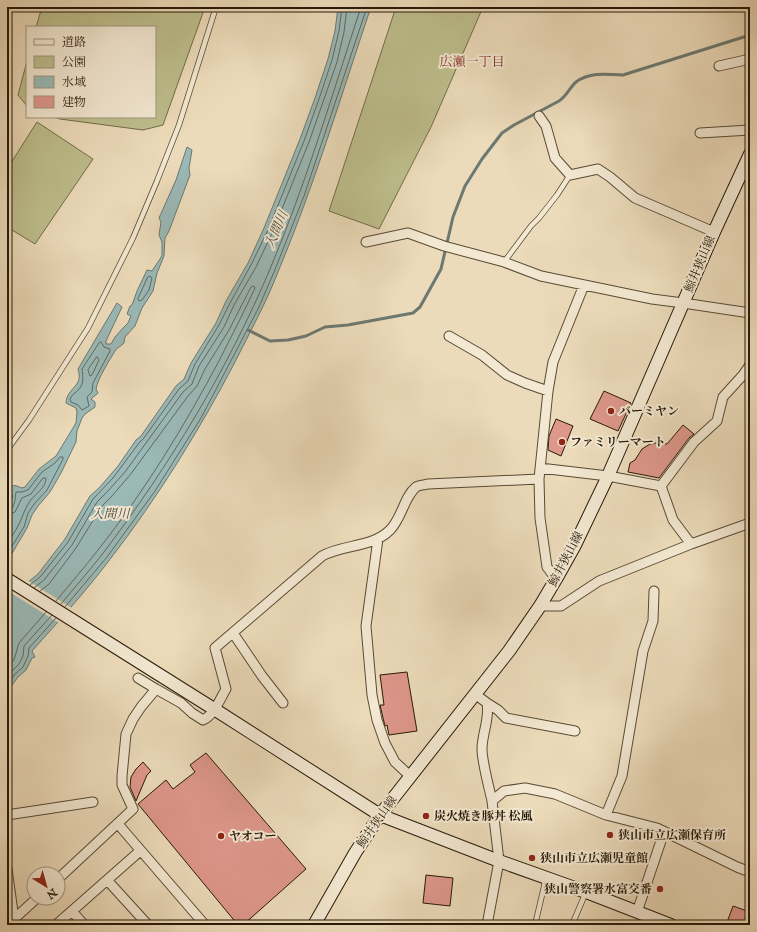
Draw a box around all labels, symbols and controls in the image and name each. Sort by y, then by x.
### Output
legend [26,26,156,118]
text: 道路 [62,35,86,50]
district label: 広瀬一丁目 [439,54,505,71]
text: 公園 [62,55,86,70]
text: 水域 [62,75,86,90]
text: 建物 [62,95,86,110]
water label: 入間川 [262,207,293,251]
street label: 鯨井狭山線 [681,233,719,295]
place label: バーミヤン [619,404,679,419]
marker: バーミヤン [606,406,616,416]
place label: ファミリーマート [570,435,666,450]
marker: ファミリーマート [557,437,567,447]
water label: 入間川 [90,506,131,523]
street label: 鯨井狭山線 [545,529,587,589]
street label: 鯨井狭山線 [354,793,400,851]
place label: 炭火焼き豚丼 松風 [434,809,533,824]
marker: 炭火焼き豚丼 松風 [421,811,431,821]
place label: 狭山市立広瀬保育所 [618,828,726,843]
place label: ヤオコー [229,829,277,844]
marker: 狭山市立広瀬保育所 [605,830,615,840]
marker: ヤオコー [216,831,226,841]
place label: 狭山市立広瀬児童館 [540,851,648,866]
marker: 狭山市立広瀬児童館 [527,853,537,863]
north arrow [26,866,66,906]
place label: 狭山警察署水富交番 [544,882,652,897]
text: N [43,884,60,902]
marker: 狭山警察署水富交番 [655,884,665,894]

